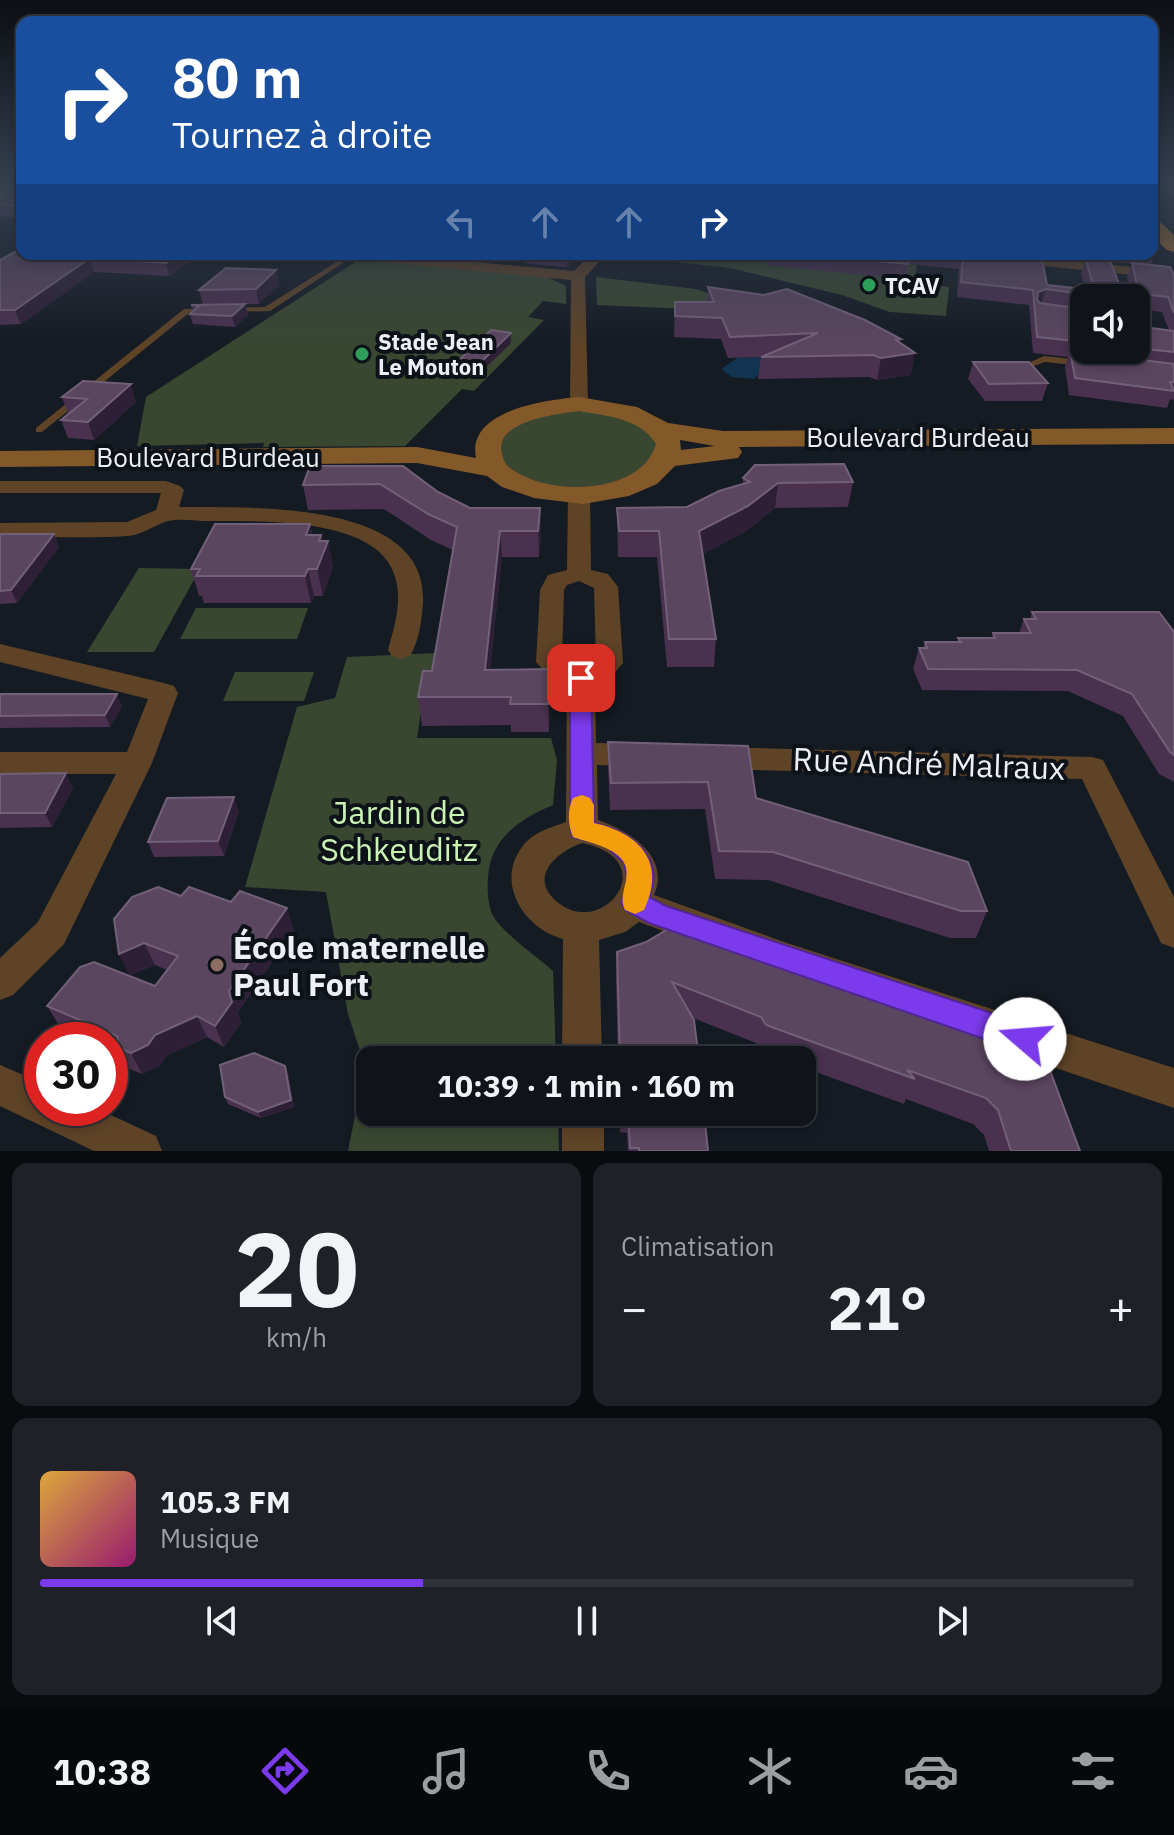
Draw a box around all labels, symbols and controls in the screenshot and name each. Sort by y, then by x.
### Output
text: 80 m [172,41,302,113]
icon: right [40,48,144,152]
text: Tournez à droite [172,111,432,158]
icon: left [439,200,483,244]
icon: ahead [523,200,567,244]
icon: ahead [607,200,651,244]
icon: right [691,200,735,244]
place label: TCAV [885,271,940,300]
marker: TCAV [860,276,878,294]
map controls [1070,284,1150,364]
button: sound [1070,284,1150,364]
place label: Stade Jean Le Mouton [378,327,494,381]
marker: Stade Jean Le Mouton [353,345,371,363]
street label: Boulevard Burdeau [806,420,1030,454]
street label: Boulevard Burdeau [96,440,320,474]
pin [547,644,615,712]
icon: arrive [559,656,603,700]
street label: Rue André Malraux [792,737,1066,789]
park label: Jardin de Schkeuditz [320,791,478,870]
place label: École maternelle Paul Fort [233,926,486,1005]
marker: École maternelle Paul Fort [208,956,226,974]
position arrow [983,997,1067,1081]
speed limit sign: 30 [24,1022,128,1126]
text: 10:39 · 1 min · 160 m [437,1066,735,1105]
text: 20 [234,1200,359,1336]
text: Climatisation [621,1229,774,1263]
text: 21° [827,1268,928,1347]
text: − [621,1279,647,1336]
text: + [1108,1279,1134,1336]
text: km/h [266,1320,327,1354]
text: 105.3 FM [160,1482,291,1521]
text: Musique [160,1521,259,1555]
icon: previous [200,1599,244,1643]
icon: pause [565,1599,609,1643]
icon: next [930,1599,974,1643]
icon: directions [257,1743,313,1799]
icon: music [418,1743,474,1799]
icon: phone [580,1743,636,1799]
icon: climate [742,1743,798,1799]
icon: car [903,1743,959,1799]
icon: filters [1065,1743,1121,1799]
text: 10:38 [53,1748,151,1795]

